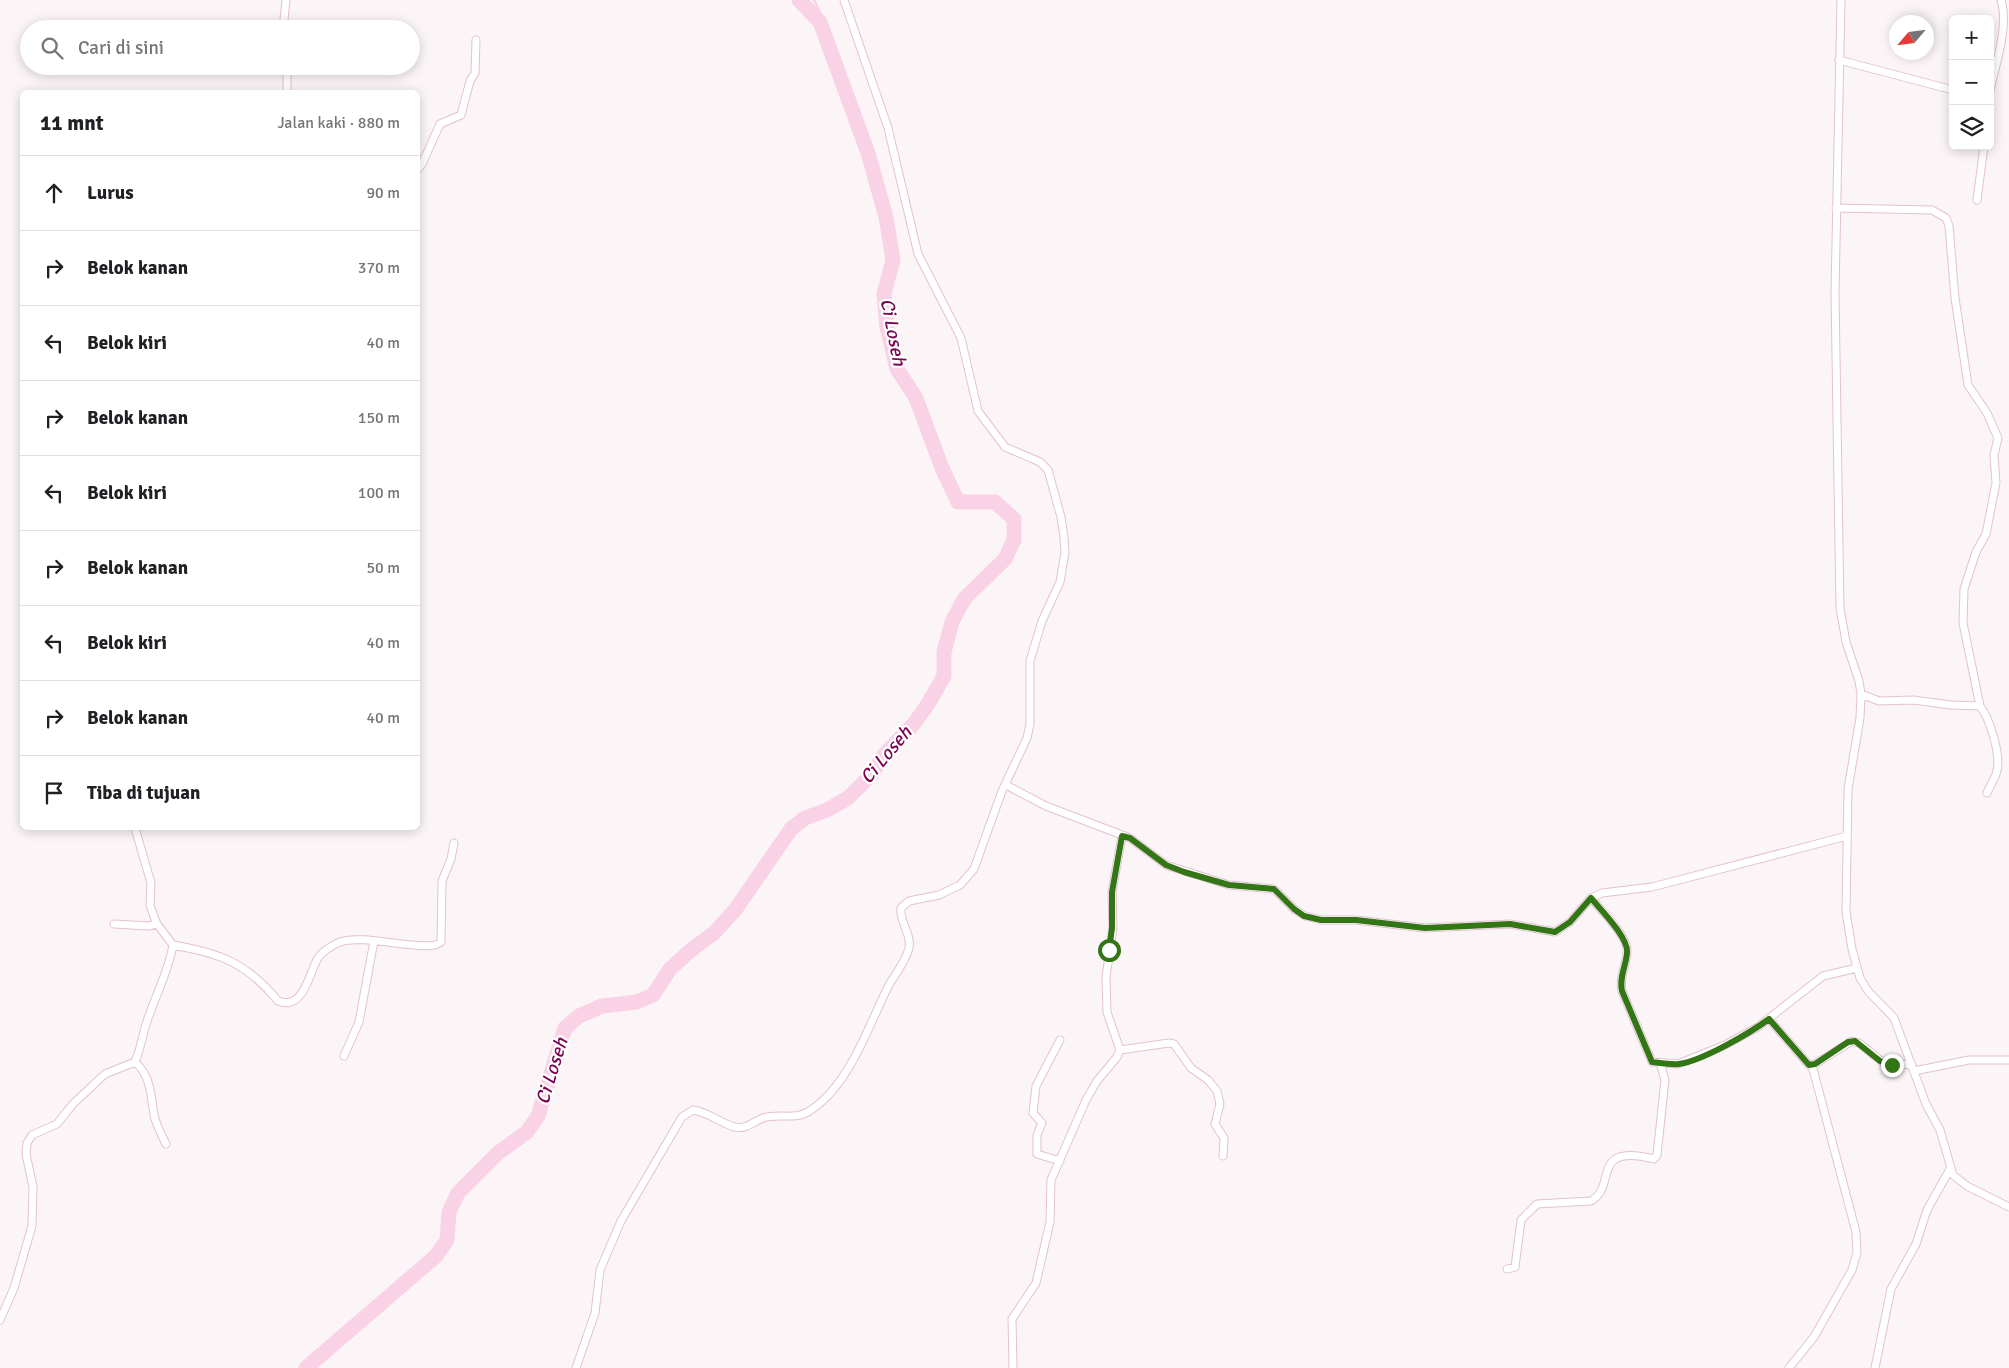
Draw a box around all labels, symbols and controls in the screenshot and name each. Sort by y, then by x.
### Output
north arrow [1889,15,1934,60]
map controls [1949,15,1994,150]
button: + [1949,15,1994,60]
search box [20,20,420,75]
icon: search [38,34,66,62]
text: Cari di sini [78,36,164,60]
button: − [1949,60,1994,105]
button: layers [1949,105,1994,150]
text: 11 mnt [40,110,104,136]
text: Jalan kaki · 880 m [278,113,400,133]
icon: ahead [40,179,68,207]
text: Lurus [87,181,134,205]
text: 90 m [366,183,400,203]
icon: right [40,254,68,282]
text: Belok kanan [87,256,188,280]
text: 370 m [358,258,400,278]
water label: Ci Loseh [875,296,911,368]
icon: left [40,329,68,357]
text: Belok kiri [87,331,167,355]
text: 40 m [366,333,400,353]
icon: right [40,404,68,432]
text: Belok kanan [87,406,188,430]
text: 150 m [358,408,400,428]
icon: left [40,479,68,507]
text: Belok kiri [87,481,167,505]
text: 100 m [358,483,400,503]
icon: right [40,554,68,582]
text: Belok kanan [87,556,188,580]
text: 50 m [366,558,400,578]
icon: left [40,629,68,657]
text: Belok kiri [87,631,167,655]
text: 40 m [366,633,400,653]
icon: right [40,704,68,732]
text: Belok kanan [87,706,188,730]
text: 40 m [366,708,400,728]
water label: Ci Loseh [855,721,918,789]
icon: arrive [40,779,68,807]
text: Tiba di tujuan [87,781,200,805]
route start [1098,939,1121,962]
water label: Ci Loseh [531,1034,574,1107]
route end [1881,1054,1904,1077]

